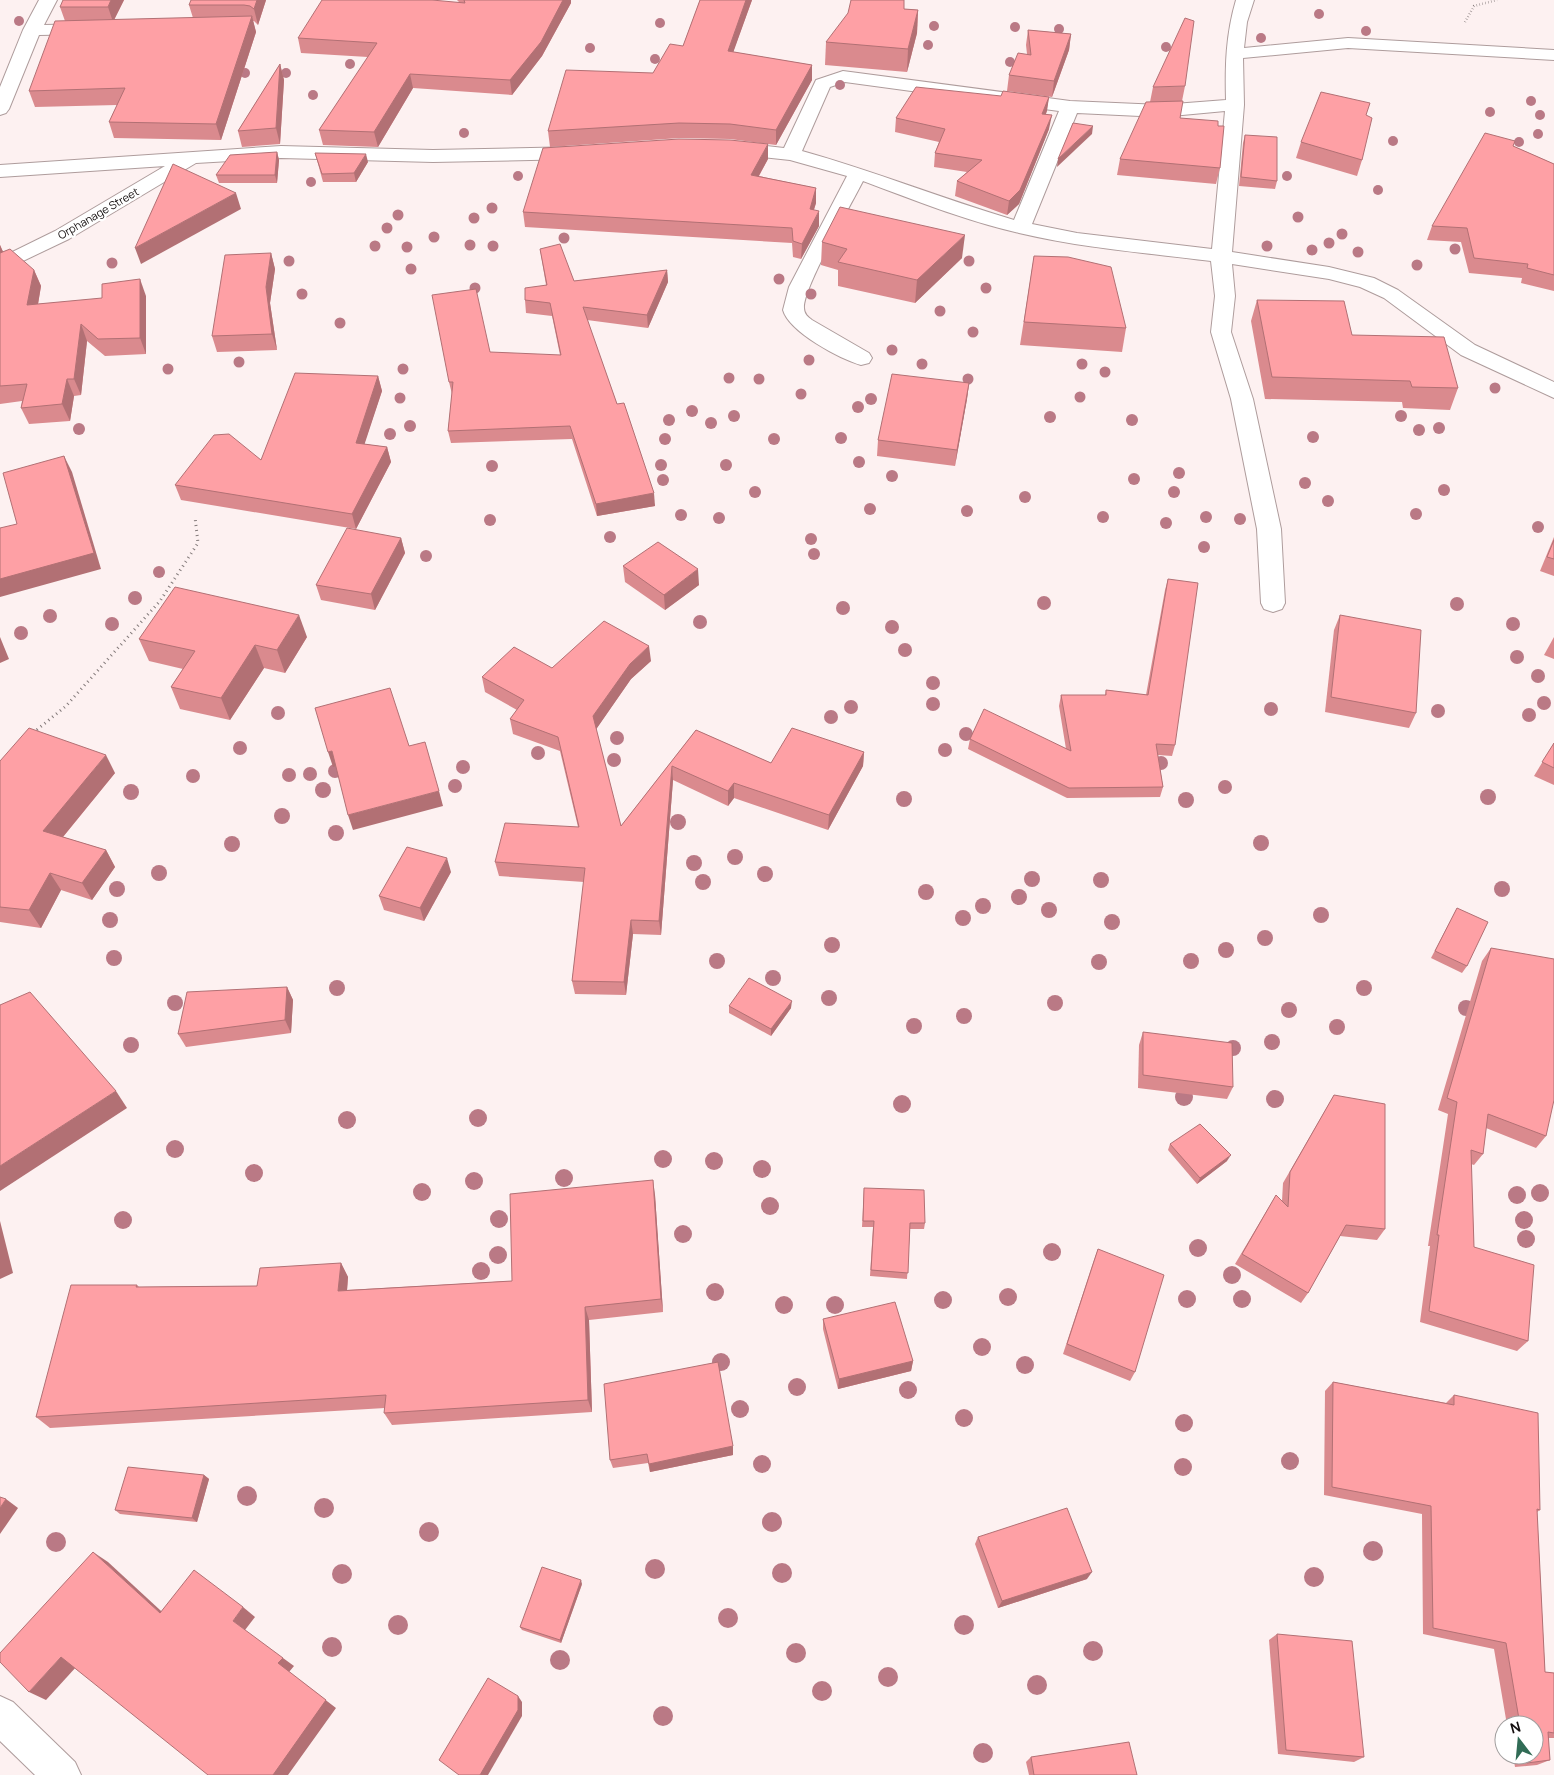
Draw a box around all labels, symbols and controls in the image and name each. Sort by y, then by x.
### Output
street label: Orphanage Street [55,184,141,242]
north arrow [1494,1715,1544,1765]
text: N [1508,1717,1523,1738]

